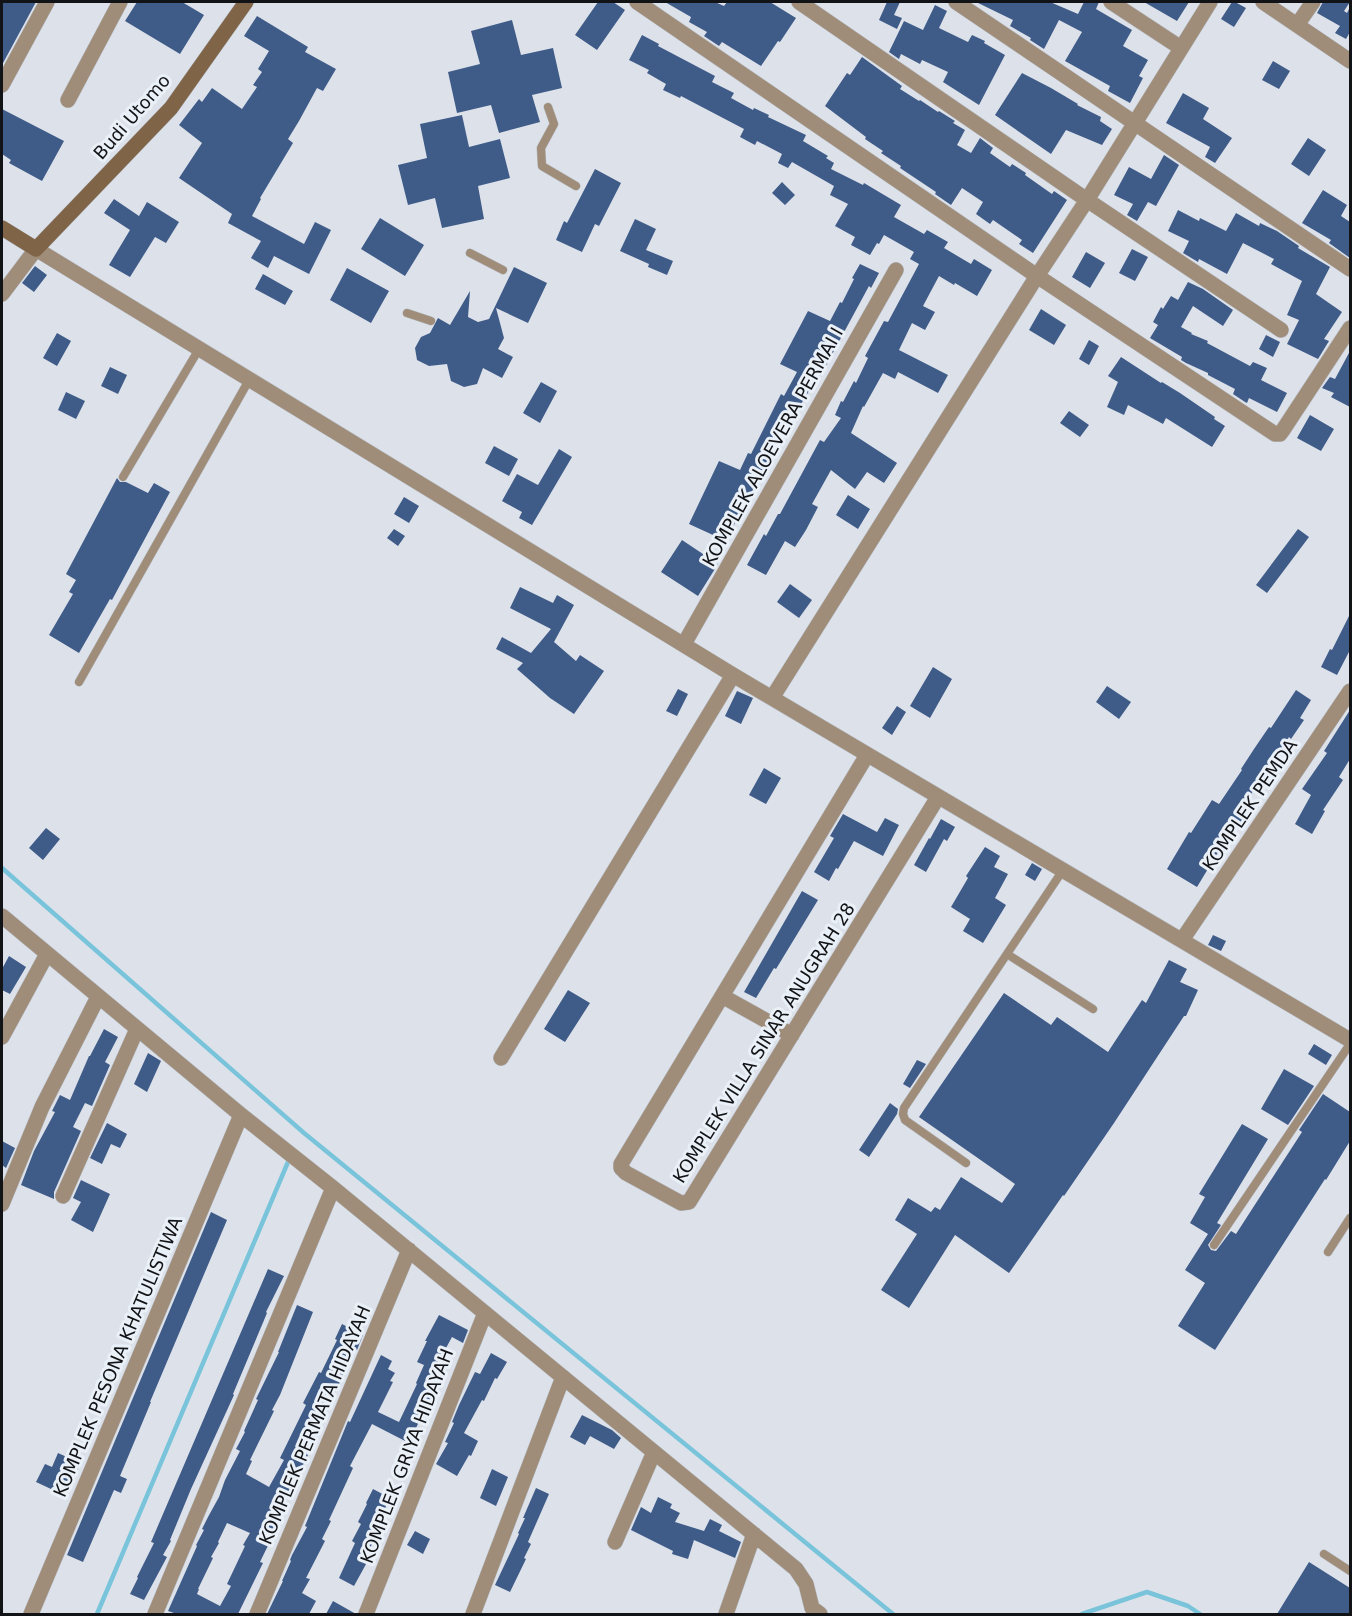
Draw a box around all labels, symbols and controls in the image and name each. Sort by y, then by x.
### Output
street label: Budi Utomo [89,70,174,163]
street label: KOMPLEK ALOEVERA PERMAI I [698,324,847,570]
street label: KOMPLEK PEMDA [1198,734,1302,874]
street label: KOMPLEK VILLA SINAR ANUGRAH 28 [668,899,859,1187]
street label: KOMPLEK PESONA KHATULISTIWA [49,1213,187,1500]
street label: KOMPLEK PERMATA HIDAYAH [254,1302,375,1548]
street label: KOMPLEK GRIYA HIDAYAH [356,1345,457,1566]

